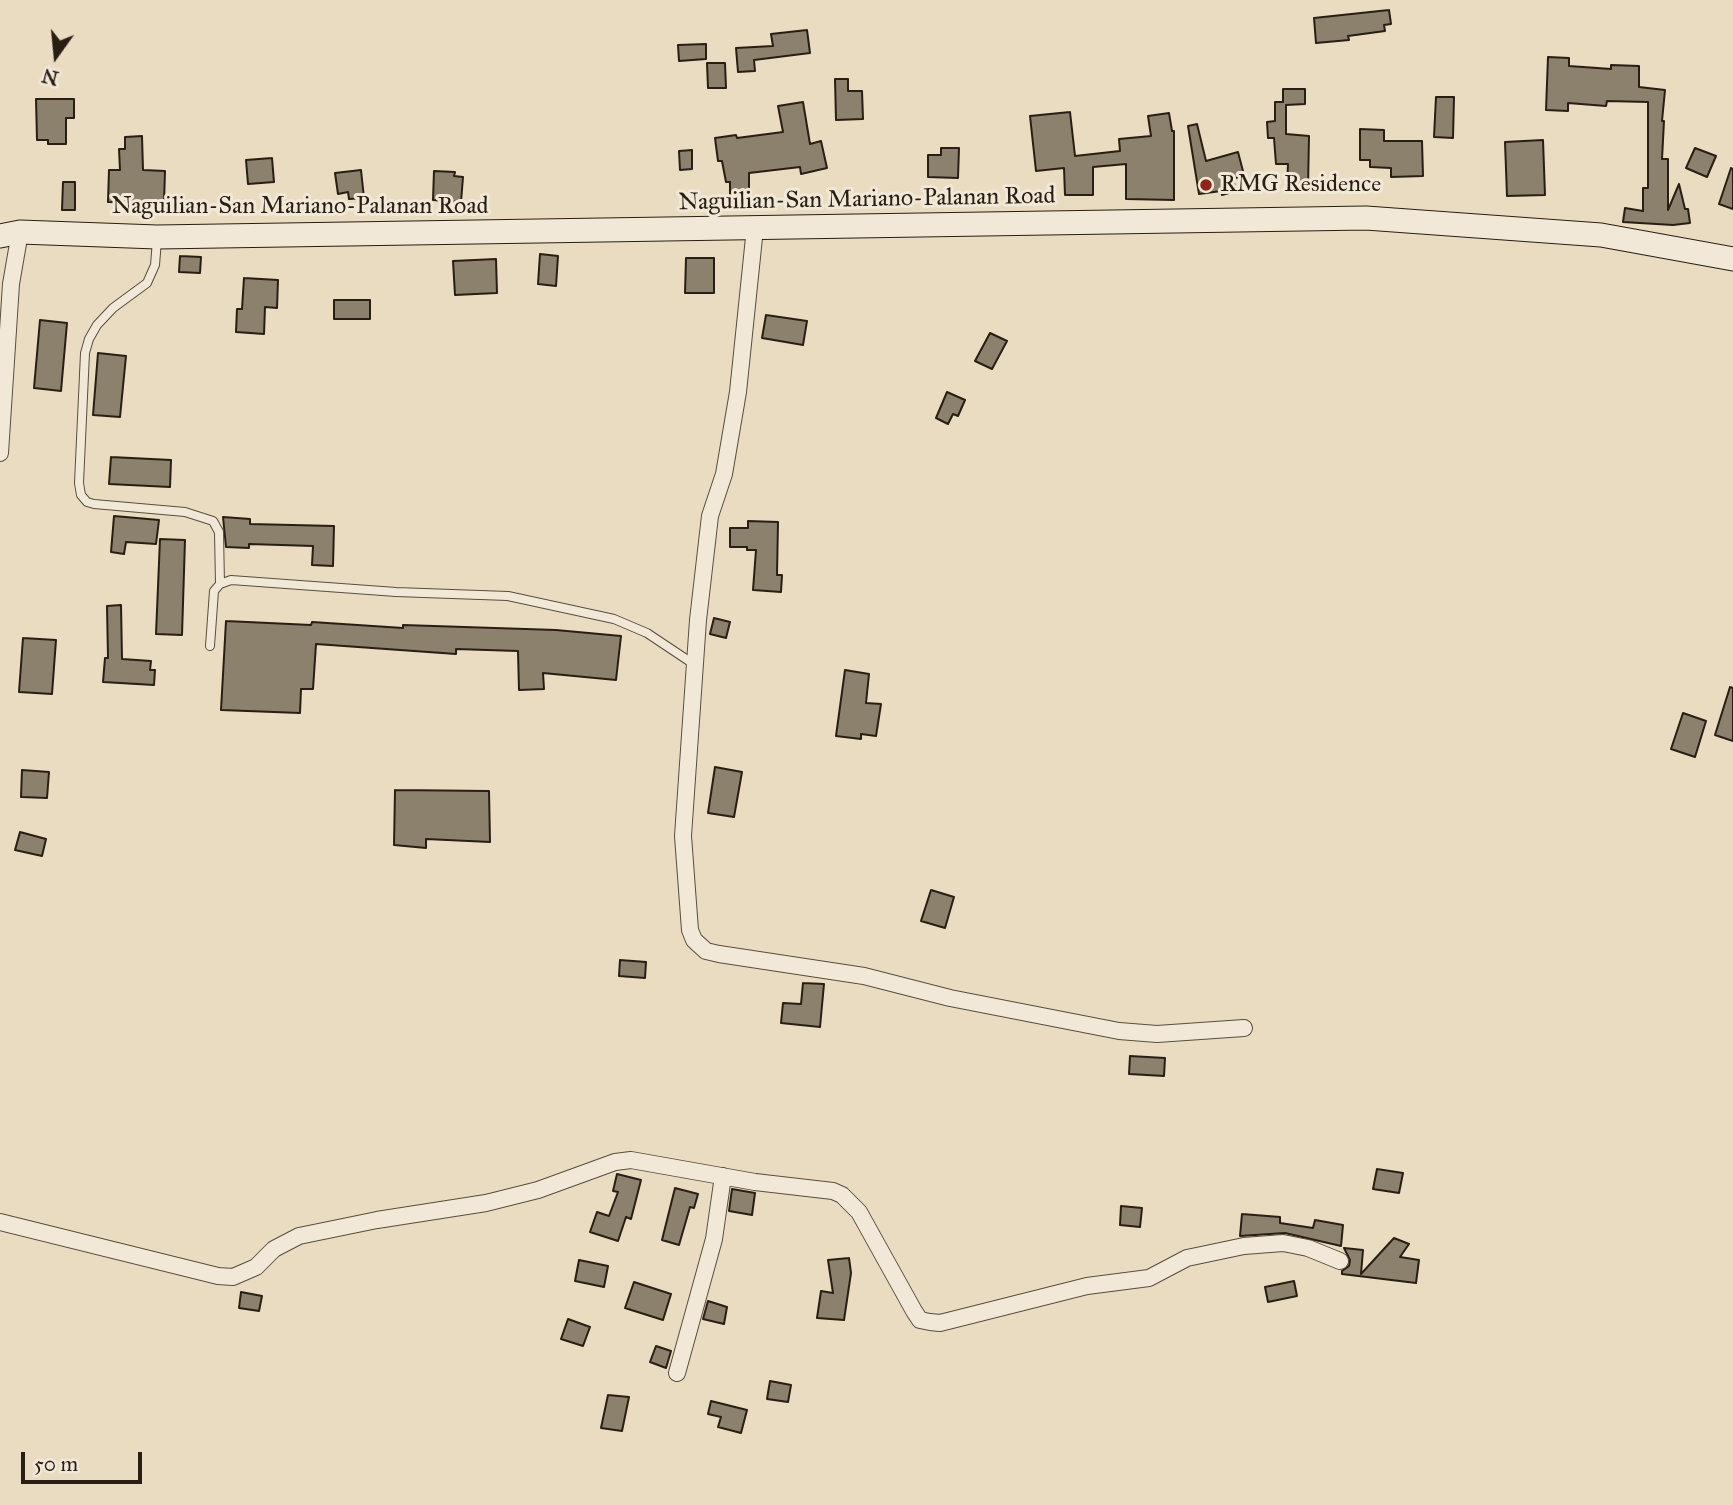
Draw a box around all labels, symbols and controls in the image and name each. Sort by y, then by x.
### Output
north arrow [21,21,91,91]
text: N [40,64,61,90]
place label: RMG Residence [1220,171,1381,199]
marker: RMG Residence [1198,177,1214,193]
street label: Naguilian-San Mariano-Palanan Road [678,182,1056,218]
street label: Naguilian-San Mariano-Palanan Road [111,193,489,221]
scale bar [24,1438,145,1482]
text: 50 m [34,1451,78,1477]

